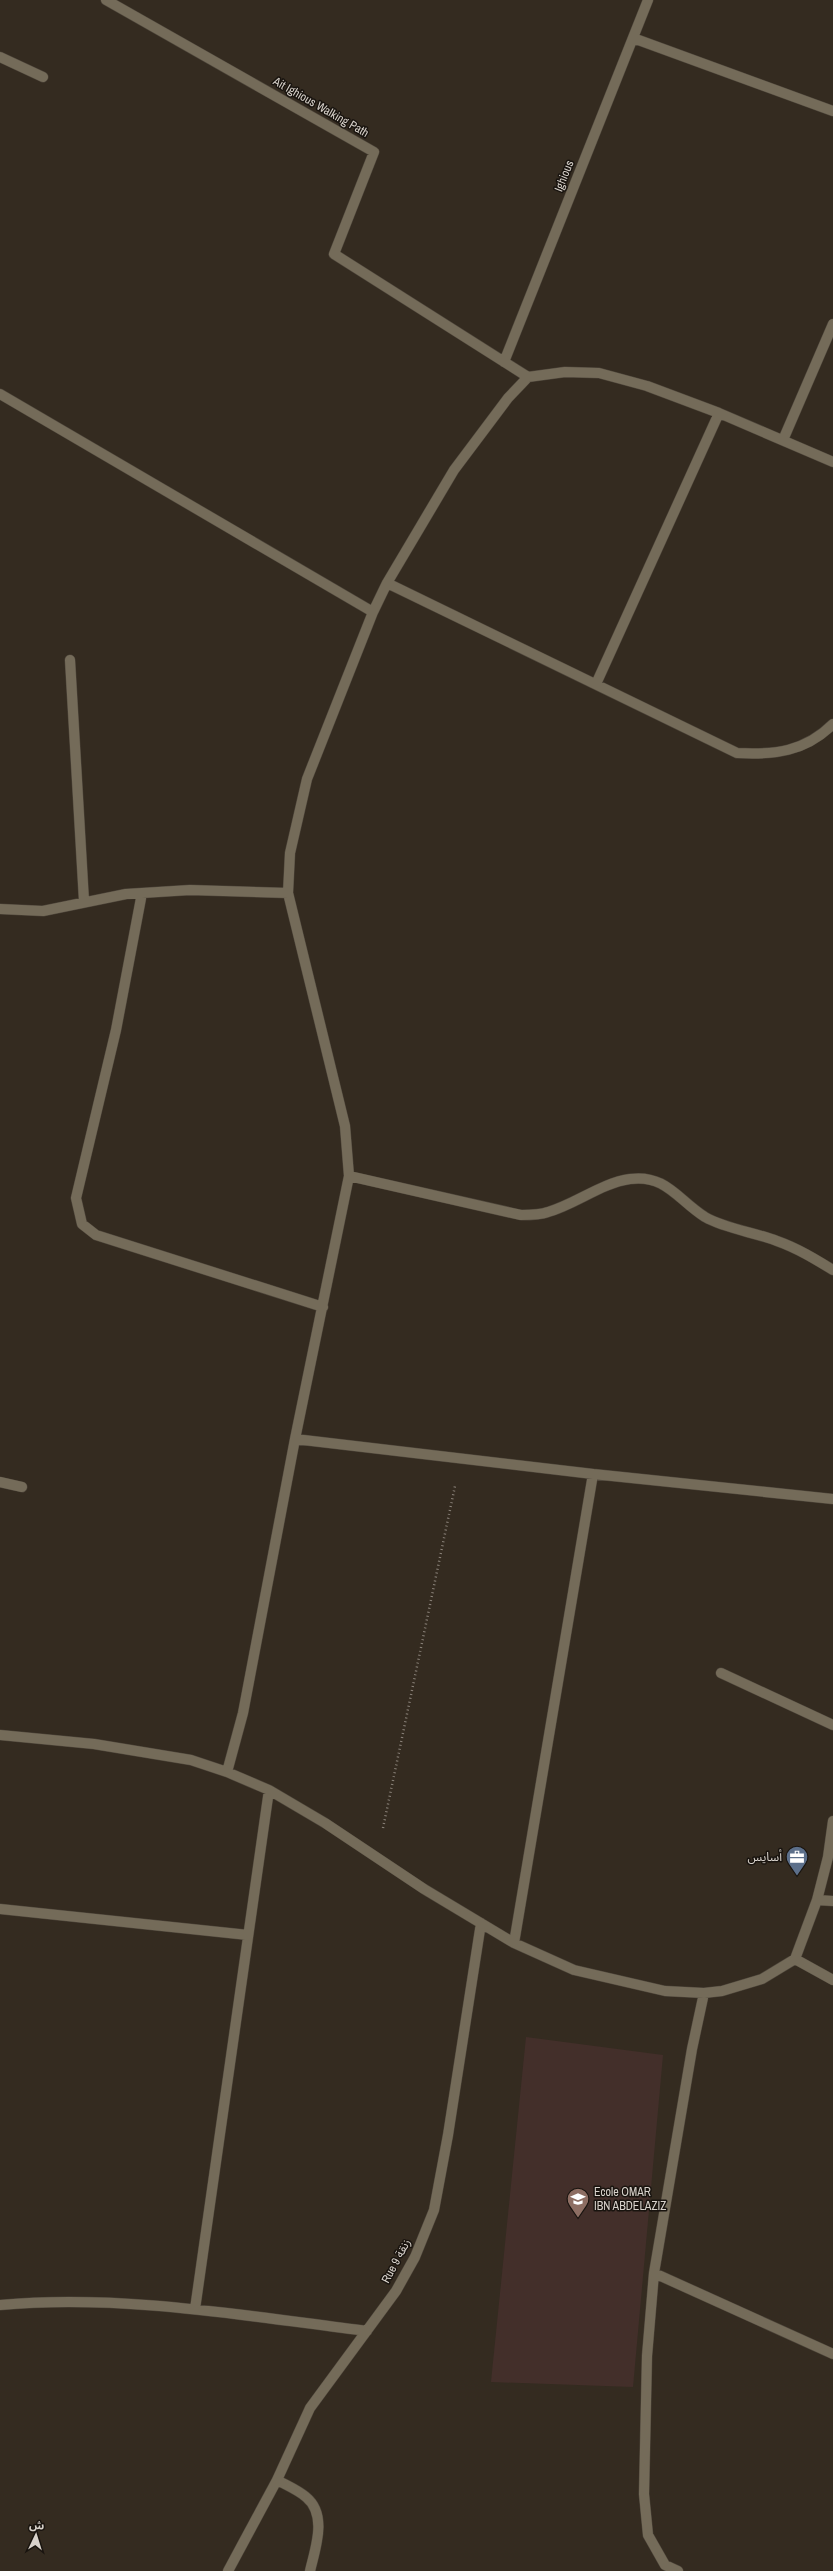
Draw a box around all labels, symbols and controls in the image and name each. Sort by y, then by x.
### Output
street label: Ait Ighious Walking Path [269,73,372,141]
street label: Ighious [551,158,577,194]
office icon: أسايس [784,1844,810,1877]
place label: أسايس [747,1849,782,1865]
place label: Ecole OMAR IBN ABDELAZIZ [594,2184,666,2214]
school or university icon: Ecole OMAR IBN ABDELAZIZ [565,2186,591,2219]
street label: Rue 9 زنقة [378,2236,414,2286]
north arrow [16,2515,56,2555]
text: ش [29,2518,45,2533]

